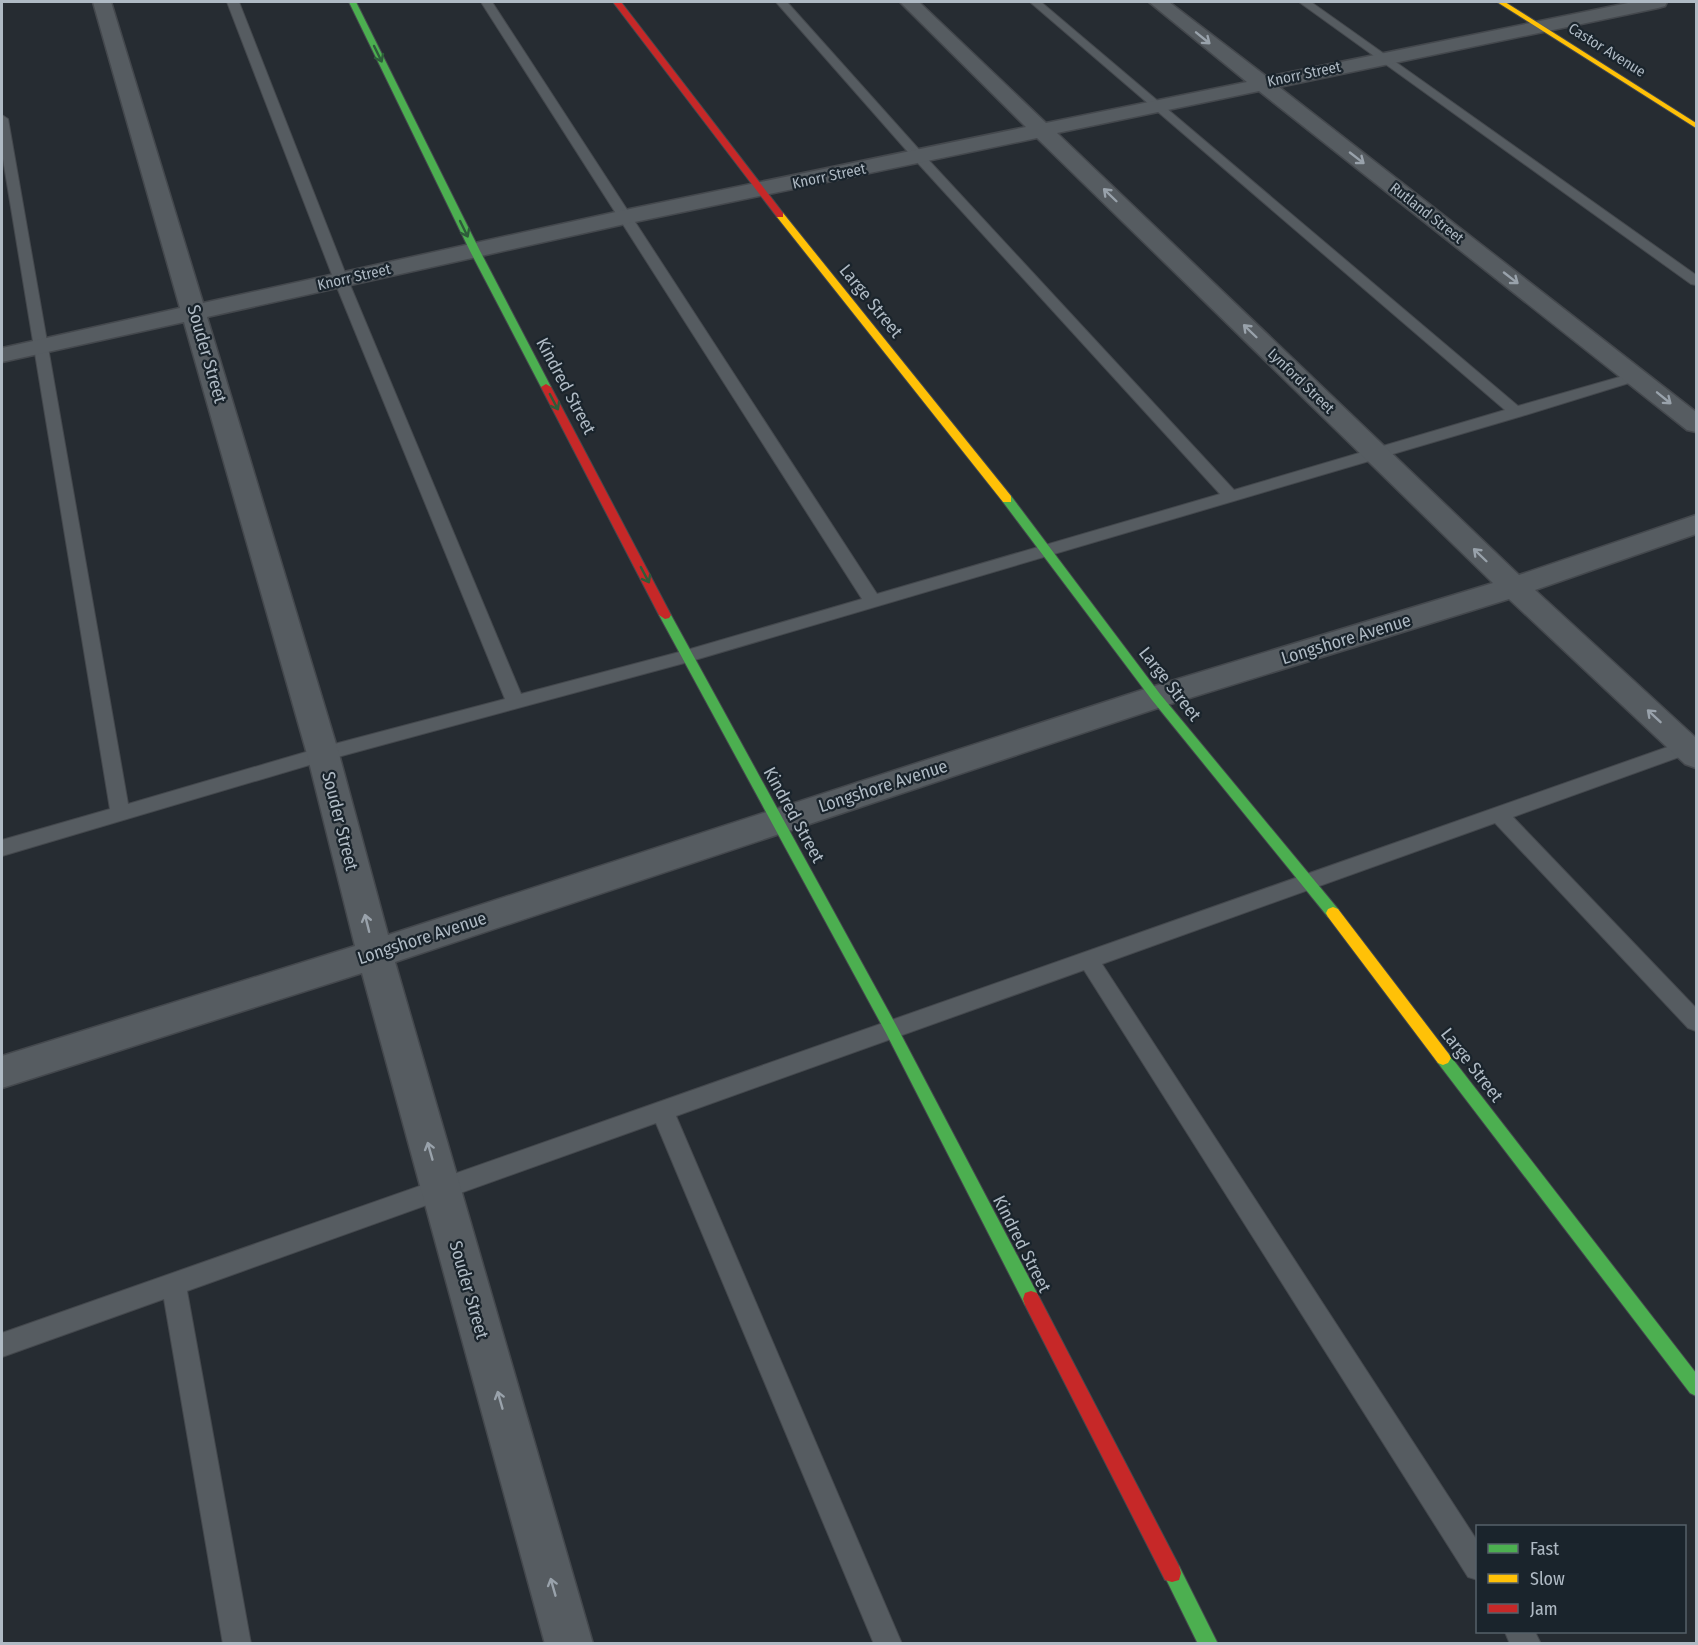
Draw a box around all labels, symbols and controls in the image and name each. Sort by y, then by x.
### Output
street label: Castor Avenue [1565,19,1649,81]
one-way arrow [1195,31,1211,44]
one-way arrow [372,45,384,62]
street label: Knorr Street [1266,57,1342,91]
one-way arrow [1349,152,1365,165]
street label: Knorr Street [791,159,867,193]
street label: Rutland Street [1387,179,1467,247]
one-way arrow [1103,188,1118,202]
one-way arrow [459,219,471,237]
street label: Knorr Street [316,260,392,294]
street label: Large Street [835,260,907,342]
one-way arrow [1503,271,1519,284]
street label: Souder Street [182,302,232,406]
one-way arrow [1243,324,1258,338]
street label: Kindred Street [531,334,601,438]
street label: Lynford Street [1264,345,1338,417]
one-way arrow [1656,391,1671,405]
one-way arrow [548,393,560,410]
one-way arrow [1473,547,1488,562]
one-way arrow [640,565,651,583]
street label: Longshore Avenue [1278,609,1414,669]
street label: Large Street [1134,642,1206,726]
one-way arrow [1646,709,1661,723]
street label: Longshore Avenue [816,755,950,817]
street label: Kindred Street [759,763,829,867]
street label: Souder Street [317,769,363,873]
street label: Longshore Avenue [355,907,489,969]
one-way arrow [360,914,372,933]
street label: Large Street [1436,1023,1508,1107]
one-way arrow [424,1142,435,1161]
street label: Kindred Street [988,1192,1056,1296]
street label: Souder Street [444,1238,494,1342]
one-way arrow [494,1390,505,1409]
legend [1476,1525,1686,1633]
text: Fast [1530,1538,1559,1560]
text: Slow [1530,1568,1565,1590]
one-way arrow [547,1578,558,1597]
text: Jam [1530,1598,1558,1620]

